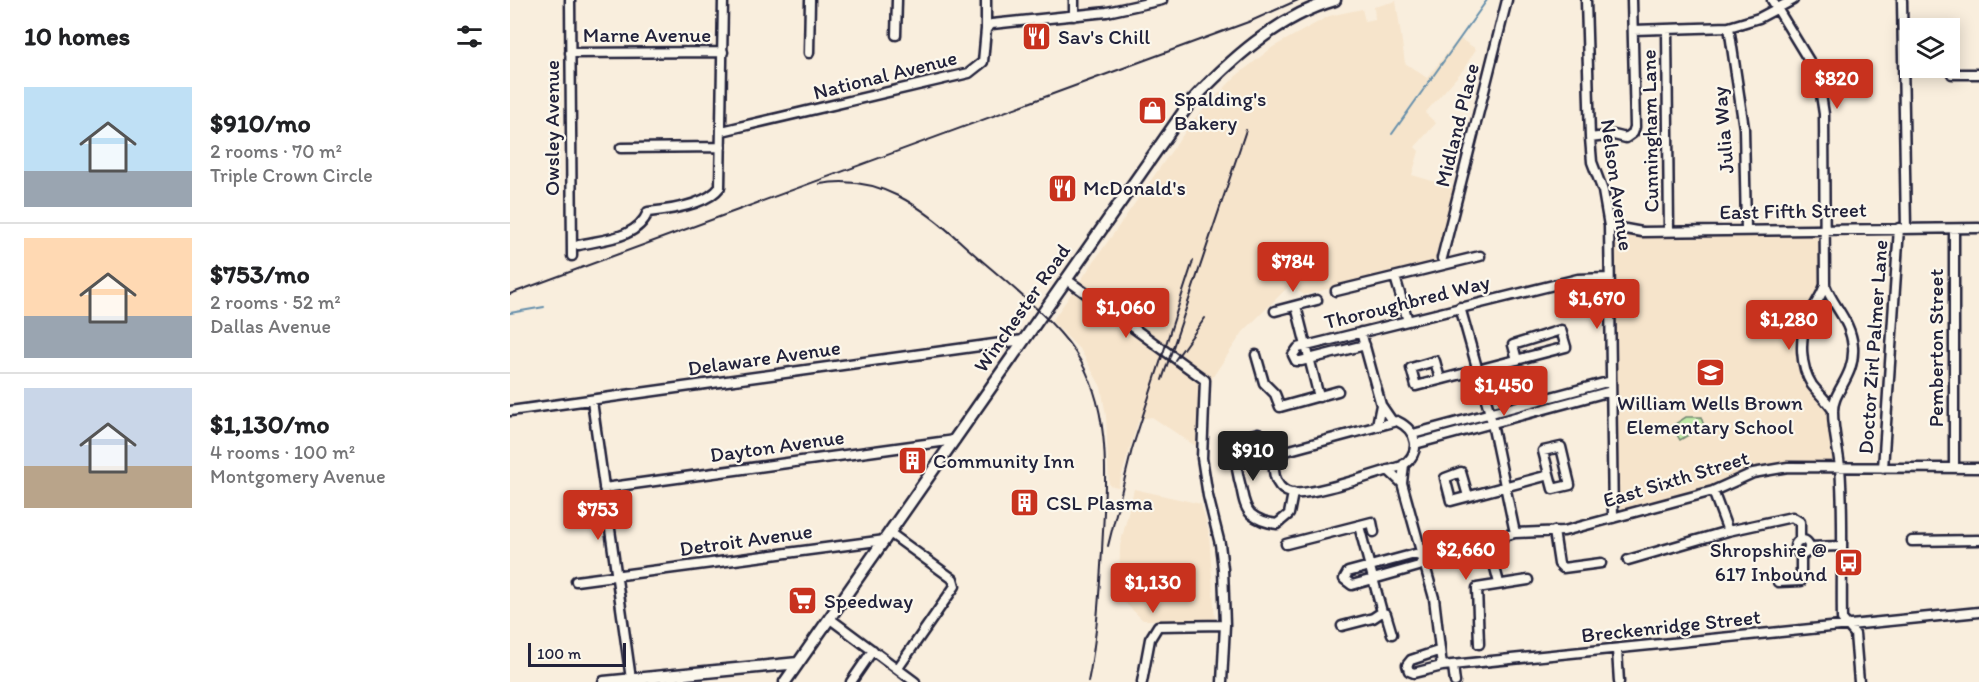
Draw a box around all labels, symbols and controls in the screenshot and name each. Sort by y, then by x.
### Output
map controls [1900,18,1960,78]
button: layers [1900,18,1960,78]
text: 10 homes [24,20,130,52]
icon: filters [453,20,486,53]
restaurant icon: Sav's Chill [1021,21,1053,53]
street label: Marne Avenue [583,22,711,47]
place label: Sav's Chill [1058,24,1150,49]
street label: National Avenue [810,45,959,104]
street label: Cunningham Lane [1636,49,1663,213]
pin: $820 [1801,59,1873,110]
street label: Owsley Avenue [539,60,564,196]
street label: Midland Place [1429,60,1484,189]
text: $820 [1815,66,1859,90]
street label: Julia Way [1706,85,1739,175]
place label: Spalding's Bakery [1174,86,1267,135]
shop icon: Spalding's Bakery [1137,95,1169,127]
text: $910/mo [210,107,311,139]
icon: home [72,111,144,183]
street label: Nelson Avenue [1596,118,1639,252]
text: 2 rooms · 70 m² [210,139,342,163]
text: Triple Crown Circle [210,163,373,187]
restaurant icon: McDonald's [1046,172,1078,204]
place label: McDonald's [1083,175,1186,200]
street label: East Fifth Street [1719,197,1867,224]
street label: Winchester Road [968,238,1076,377]
street label: Doctor Zirl Palmer Lane [1853,239,1892,455]
pin: $784 [1257,242,1329,293]
text: $784 [1271,249,1315,273]
text: $753/mo [210,258,310,290]
icon: home [72,262,144,334]
street label: Thoroughbred Way [1321,269,1492,334]
street label: Pemberton Street [1923,269,1948,427]
pin: $1,670 [1548,279,1646,330]
text: $1,670 [1569,286,1625,310]
pin: $1,060 [1077,288,1175,339]
text: 2 rooms · 52 m² [210,290,341,314]
text: $1,060 [1096,295,1156,319]
pin: $1,280 [1740,300,1838,351]
text: $1,280 [1760,307,1818,331]
text: Dallas Avenue [210,314,331,338]
street label: Delaware Avenue [686,334,842,381]
school or university icon: William Wells Brown Elementary School [1694,356,1726,388]
pin: $1,450 [1455,366,1553,417]
text: $1,450 [1475,373,1534,397]
place label: William Wells Brown Elementary School [1617,390,1803,439]
text: $1,130/mo [210,408,330,440]
icon: home [72,412,144,484]
street label: Dayton Avenue [708,424,846,467]
pin: $910 [1217,431,1289,482]
text: $910 [1232,438,1274,462]
text: 4 rooms · 100 m² [210,440,355,464]
street label: East Sixth Street [1600,444,1752,513]
building icon: Community Inn [896,445,928,477]
place label: Community Inn [933,448,1075,473]
text: Montgomery Avenue [210,464,386,488]
building icon: CSL Plasma [1009,487,1041,519]
pin: $753 [562,490,634,541]
place label: CSL Plasma [1046,490,1153,515]
text: $753 [577,497,619,521]
street label: Detroit Avenue [678,518,814,561]
pin: $2,660 [1417,530,1515,581]
text: $2,660 [1437,537,1495,561]
place label: Shropshire @ 617 Inbound [1710,537,1827,586]
bus stop icon: Shropshire @ 617 Inbound [1832,546,1864,578]
pin: $1,130 [1104,563,1202,614]
text: $1,130 [1125,570,1181,594]
supermarket icon: Speedway [787,585,819,617]
place label: Speedway [824,588,913,613]
street label: Breckenridge Street [1580,604,1762,647]
scale bar [528,640,626,668]
text: 100 m [537,644,581,663]

